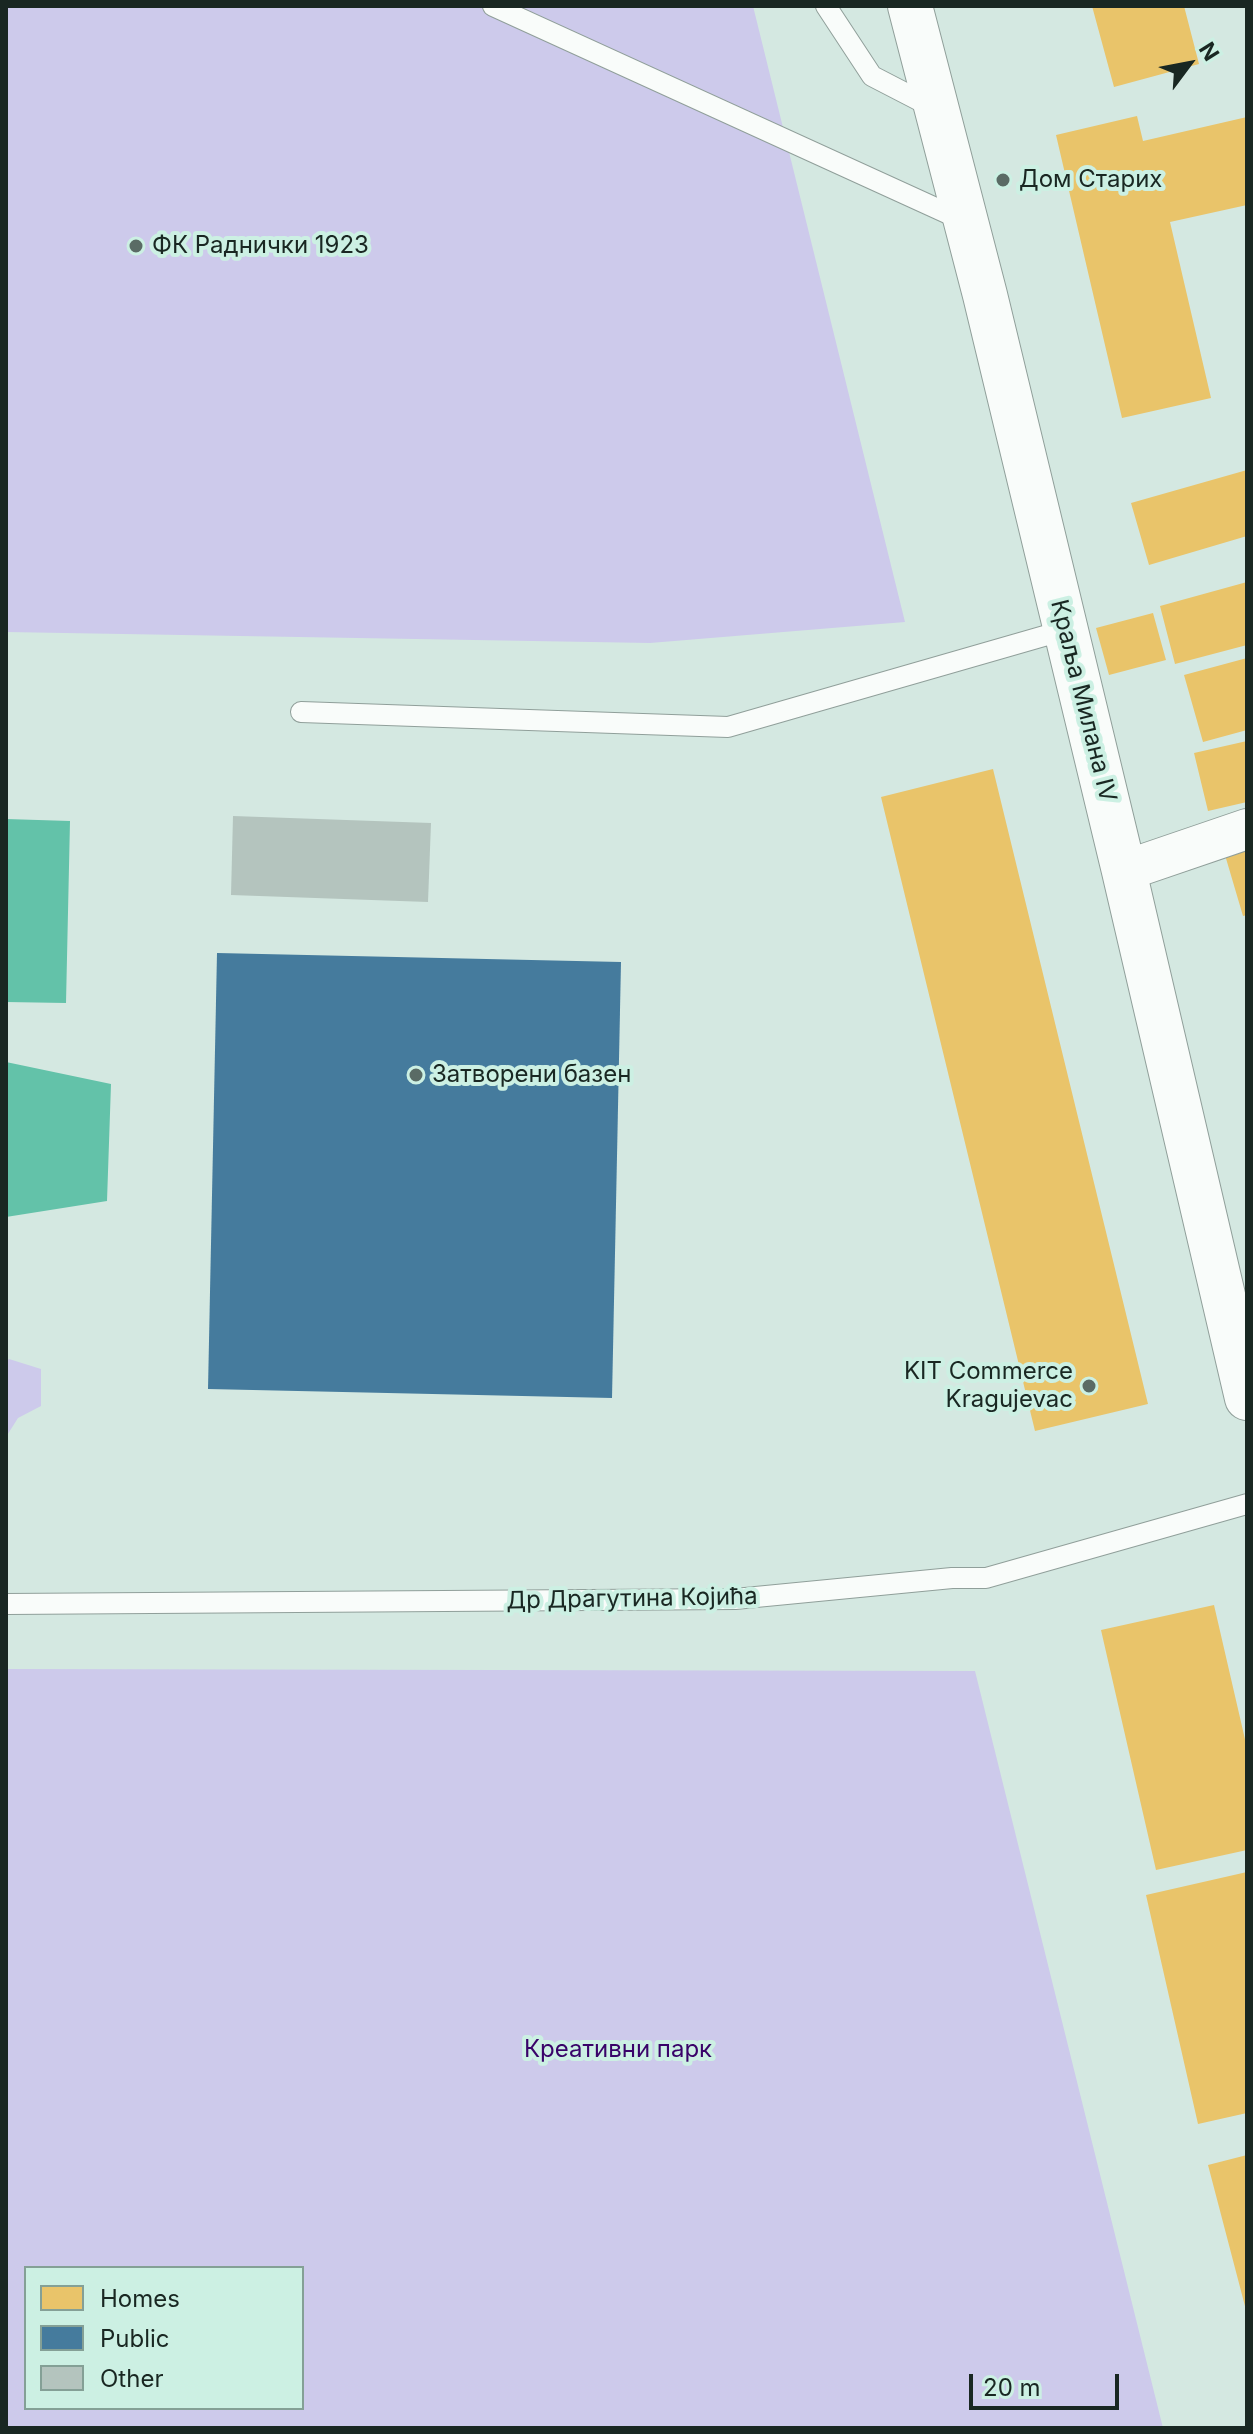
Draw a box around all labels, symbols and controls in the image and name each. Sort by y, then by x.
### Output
north arrow [1149,24,1229,104]
text: N [1194,37,1225,65]
place label: Дом Старих [1019,166,1162,194]
marker: Дом Старих [994,171,1012,189]
place label: ФК Раднички 1923 [152,232,369,260]
marker: ФК Раднички 1923 [127,237,145,255]
street label: Краља Милана IV [1044,597,1122,805]
place label: Затворени базен [432,1061,631,1089]
marker: Затворени базен [407,1066,425,1084]
place label: KIT Commerce Kragujevac [904,1358,1073,1414]
marker: KIT Commerce Kragujevac [1080,1377,1098,1395]
street label: Др Драгутина Којића [506,1582,758,1616]
park label: Креативни парк [524,2036,712,2064]
legend [24,2266,304,2410]
text: Homes [100,2284,180,2313]
text: Public [100,2324,170,2353]
scale bar [973,2358,1123,2408]
text: Other [100,2364,163,2393]
text: 20 m [983,2373,1041,2402]

